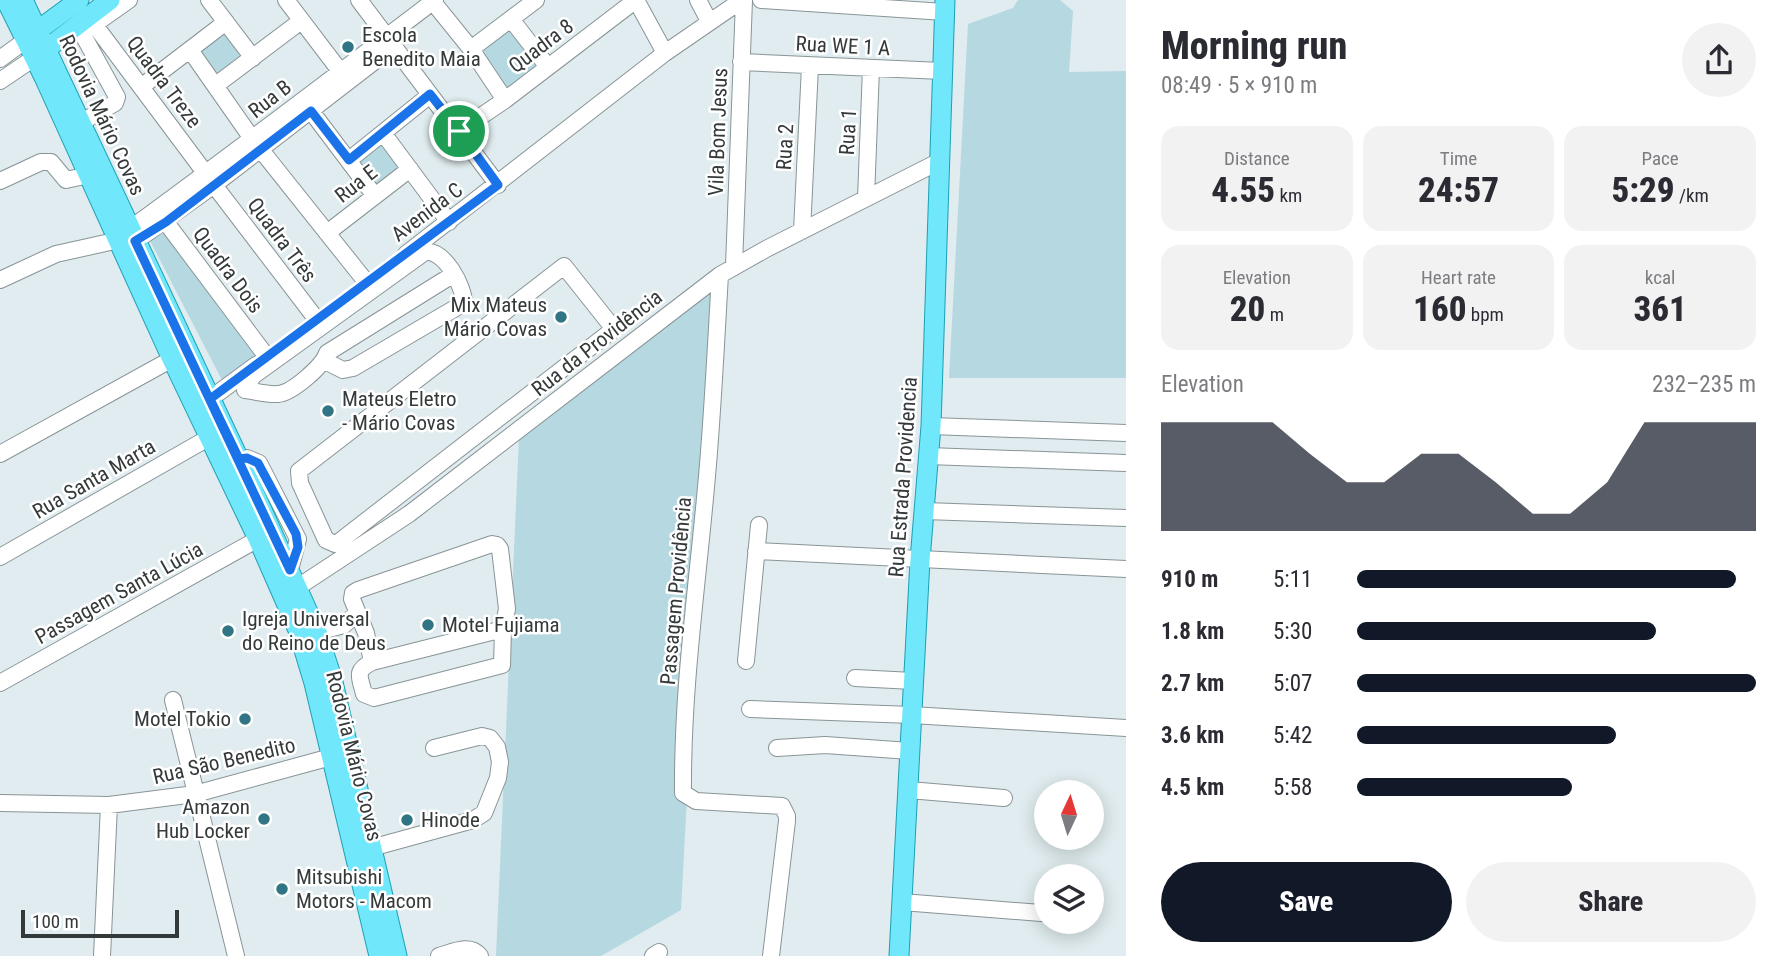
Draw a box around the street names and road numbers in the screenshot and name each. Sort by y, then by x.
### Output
street label: Quadra 8 [504,14,578,78]
street label: Rodovia Mário Covas [54,31,150,199]
street label: Quadra Treze [122,31,206,133]
street label: Rua WE 1 A [795,32,891,60]
street label: Vila Bom Jesus [704,68,732,196]
street label: Rua B [244,75,296,123]
street label: Rua 1 [835,108,861,156]
street label: Rua 2 [772,123,798,171]
street label: Rua E [330,160,382,208]
street label: Avenida C [387,178,467,246]
street label: Quadra Três [242,193,322,287]
street label: Quadra Dois [188,222,268,318]
street label: Rua da Providência [527,285,667,401]
street label: Rua Estrada Providencia [884,376,922,578]
street label: Rua Santa Marta [28,434,160,524]
street label: Passagem Providência [656,496,696,686]
street label: Passagem Santa Lúcia [31,537,207,649]
street label: Rodovia Mário Covas [321,668,387,844]
street label: Rua São Benedito [150,733,298,789]

